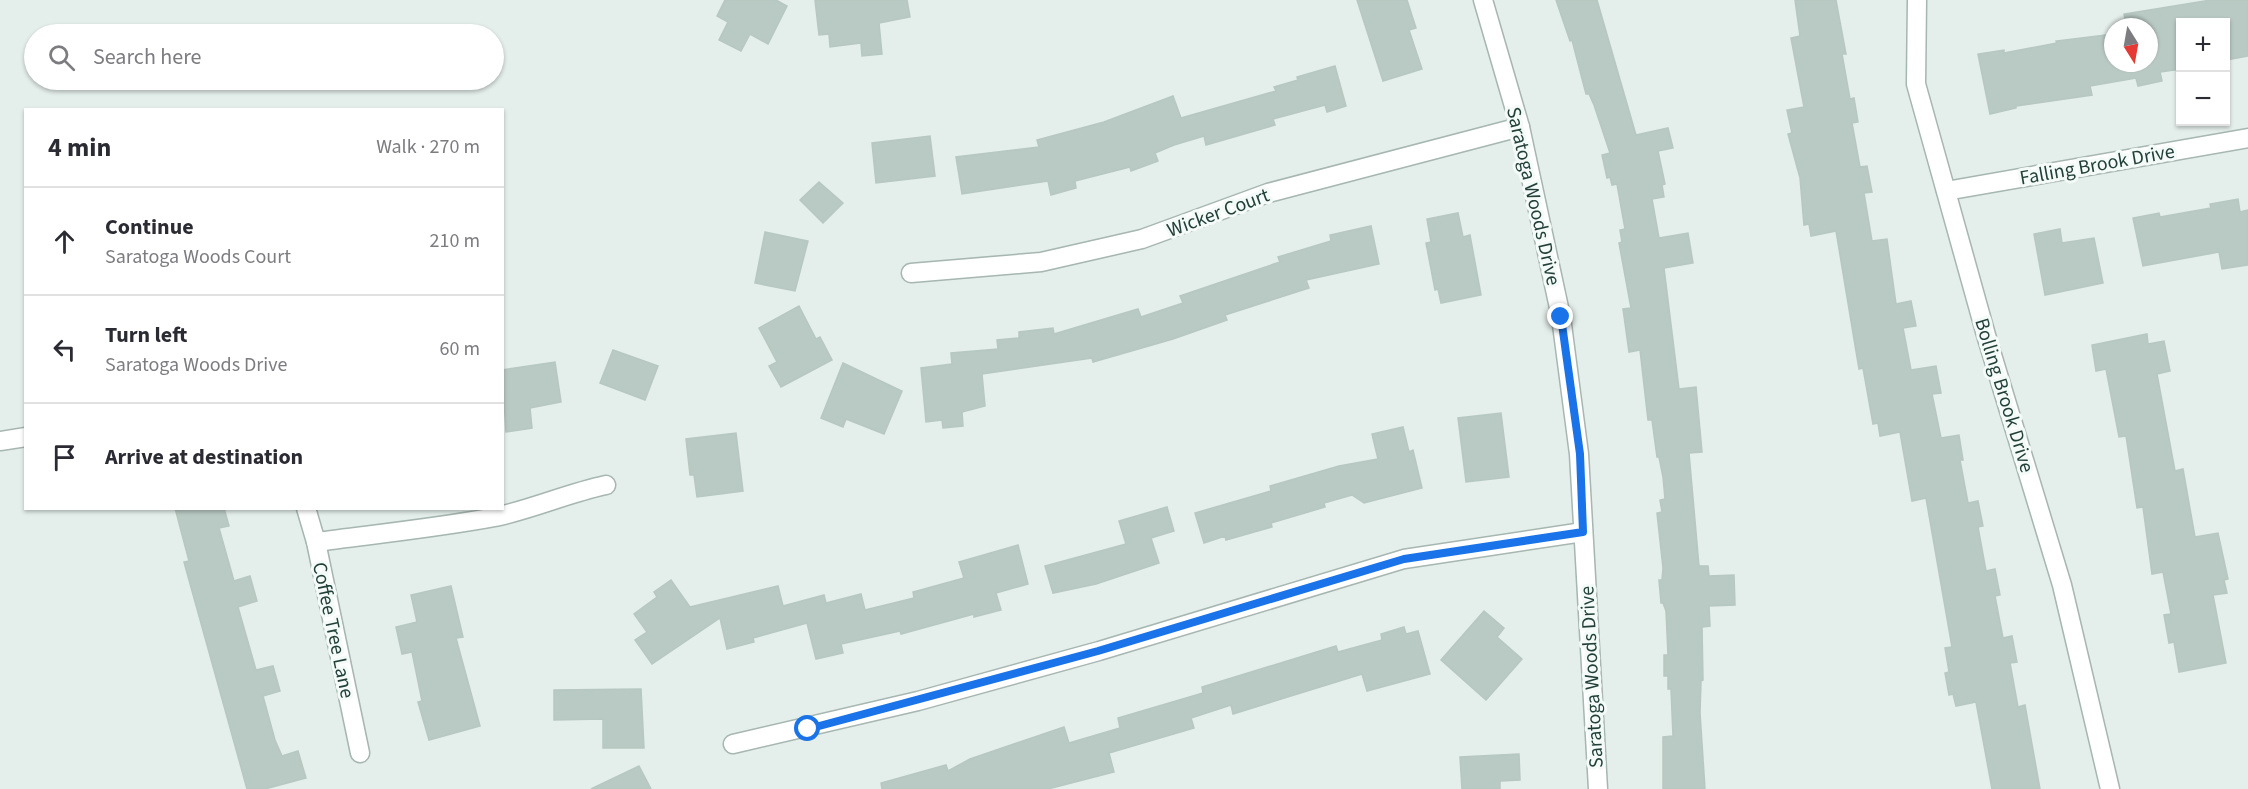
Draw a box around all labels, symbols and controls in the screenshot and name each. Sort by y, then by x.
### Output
north arrow [2104,18,2158,72]
map controls [2176,18,2230,126]
button: + [2176,18,2230,72]
search box [24,24,504,90]
icon: search [45,41,78,74]
text: Search here [93,41,201,73]
button: − [2176,72,2230,126]
street label: Saratoga Woods Drive [1499,104,1567,288]
text: 4 min [48,129,111,166]
text: Walk · 270 m [376,133,480,161]
street label: Falling Brook Drive [2018,138,2177,192]
street label: Wicker Court [1163,181,1274,244]
text: Continue [105,211,194,243]
icon: ahead [48,225,81,258]
text: 210 m [430,227,480,255]
text: Saratoga Woods Court [105,243,291,271]
route end [1547,303,1573,329]
street label: Bolling Brook Drive [1967,315,2041,476]
text: Turn left [105,319,187,351]
icon: left [48,333,81,366]
text: 60 m [440,335,480,363]
text: Saratoga Woods Drive [105,351,287,379]
icon: arrive [48,441,81,474]
text: Arrive at destination [105,441,303,473]
street label: Coffee Tree Lane [305,560,361,701]
street label: Saratoga Woods Drive [1573,585,1611,769]
route start [794,715,820,741]

